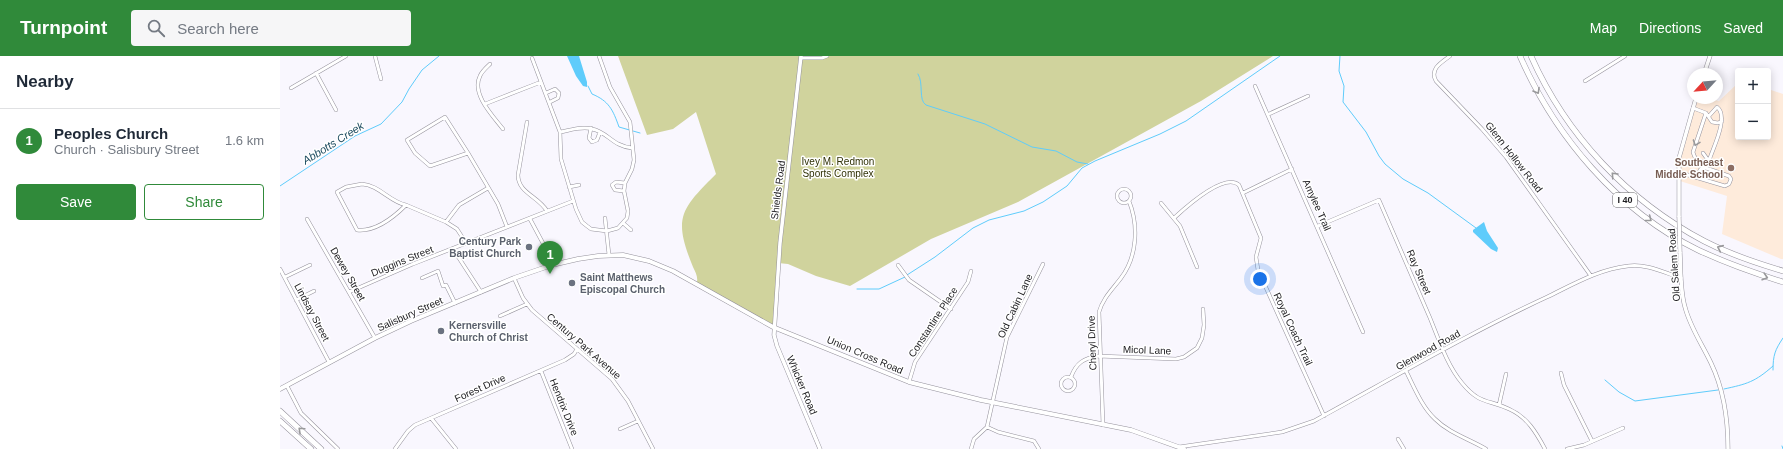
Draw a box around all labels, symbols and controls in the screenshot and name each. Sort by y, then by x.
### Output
search box [131,10,411,46]
text: Turnpoint [20,17,107,38]
icon: search [145,17,167,39]
text: Search here [177,20,259,37]
text: Map [1590,20,1617,36]
text: Directions [1639,20,1701,36]
text: Saved [1723,20,1763,36]
north arrow [1687,68,1723,104]
map controls [1735,68,1771,140]
button: + [1735,68,1771,104]
text: Nearby [16,72,74,91]
one-way arrow [1532,87,1540,94]
button: − [1735,104,1771,140]
water label: Abbotts Creek [299,119,366,167]
street label: Glenn Hollow Road [1483,120,1545,194]
text: Peoples Church [54,125,168,142]
text: 1 [25,133,33,148]
text: 1.6 km [225,133,264,148]
one-way arrow [1693,139,1701,146]
text: Church · Salisbury Street [54,142,199,157]
park label: Ivey M. Redmon Sports Complex [802,156,874,179]
place label: Southeast Middle School [1655,157,1724,180]
street label: Shields Road [769,160,787,220]
marker: Southeast Middle School [1726,163,1736,173]
one-way arrow [1611,172,1618,180]
street label: Amylee Trail [1301,178,1333,232]
button: Save [16,184,136,220]
button: Share [144,184,264,220]
road number: I 40 [1613,193,1637,207]
one-way arrow [1645,215,1652,222]
street label: Old Salem Road [1666,228,1682,302]
place label: Century Park Baptist Church [449,236,521,259]
pin: 1 [537,241,563,274]
marker: Century Park Baptist Church [524,242,534,252]
street label: Duggins Street [369,243,435,278]
street label: Dewey Street [328,245,368,303]
one-way arrow [1717,245,1725,253]
street label: Ray Street [1405,248,1433,296]
your location [1250,269,1270,289]
place label: Saint Matthews Episcopal Church [580,272,665,295]
street label: Old Cabin Lane [995,272,1035,340]
one-way arrow [1761,272,1768,281]
marker: Saint Matthews Episcopal Church [567,278,577,288]
street label: Lindsay Street [292,281,332,343]
street label: Constantine Place [906,285,960,359]
street label: Royal Coach Trail [1271,291,1315,367]
street label: Salisbury Street [376,295,445,333]
street label: Century Park Avenue [545,311,624,381]
street label: Cheryl Drive [1086,315,1098,371]
place label: Kernersville Church of Christ [449,320,529,343]
marker: Kernersville Church of Christ [436,326,446,336]
street label: Glenwood Road [1394,328,1462,372]
street label: Union Cross Road [825,334,905,376]
street label: Micol Lane [1123,344,1172,356]
street label: Whicker Road [785,354,819,416]
street label: Forest Drive [453,372,508,404]
street label: Hendrix Drive [548,377,581,438]
one-way arrow [298,428,305,435]

